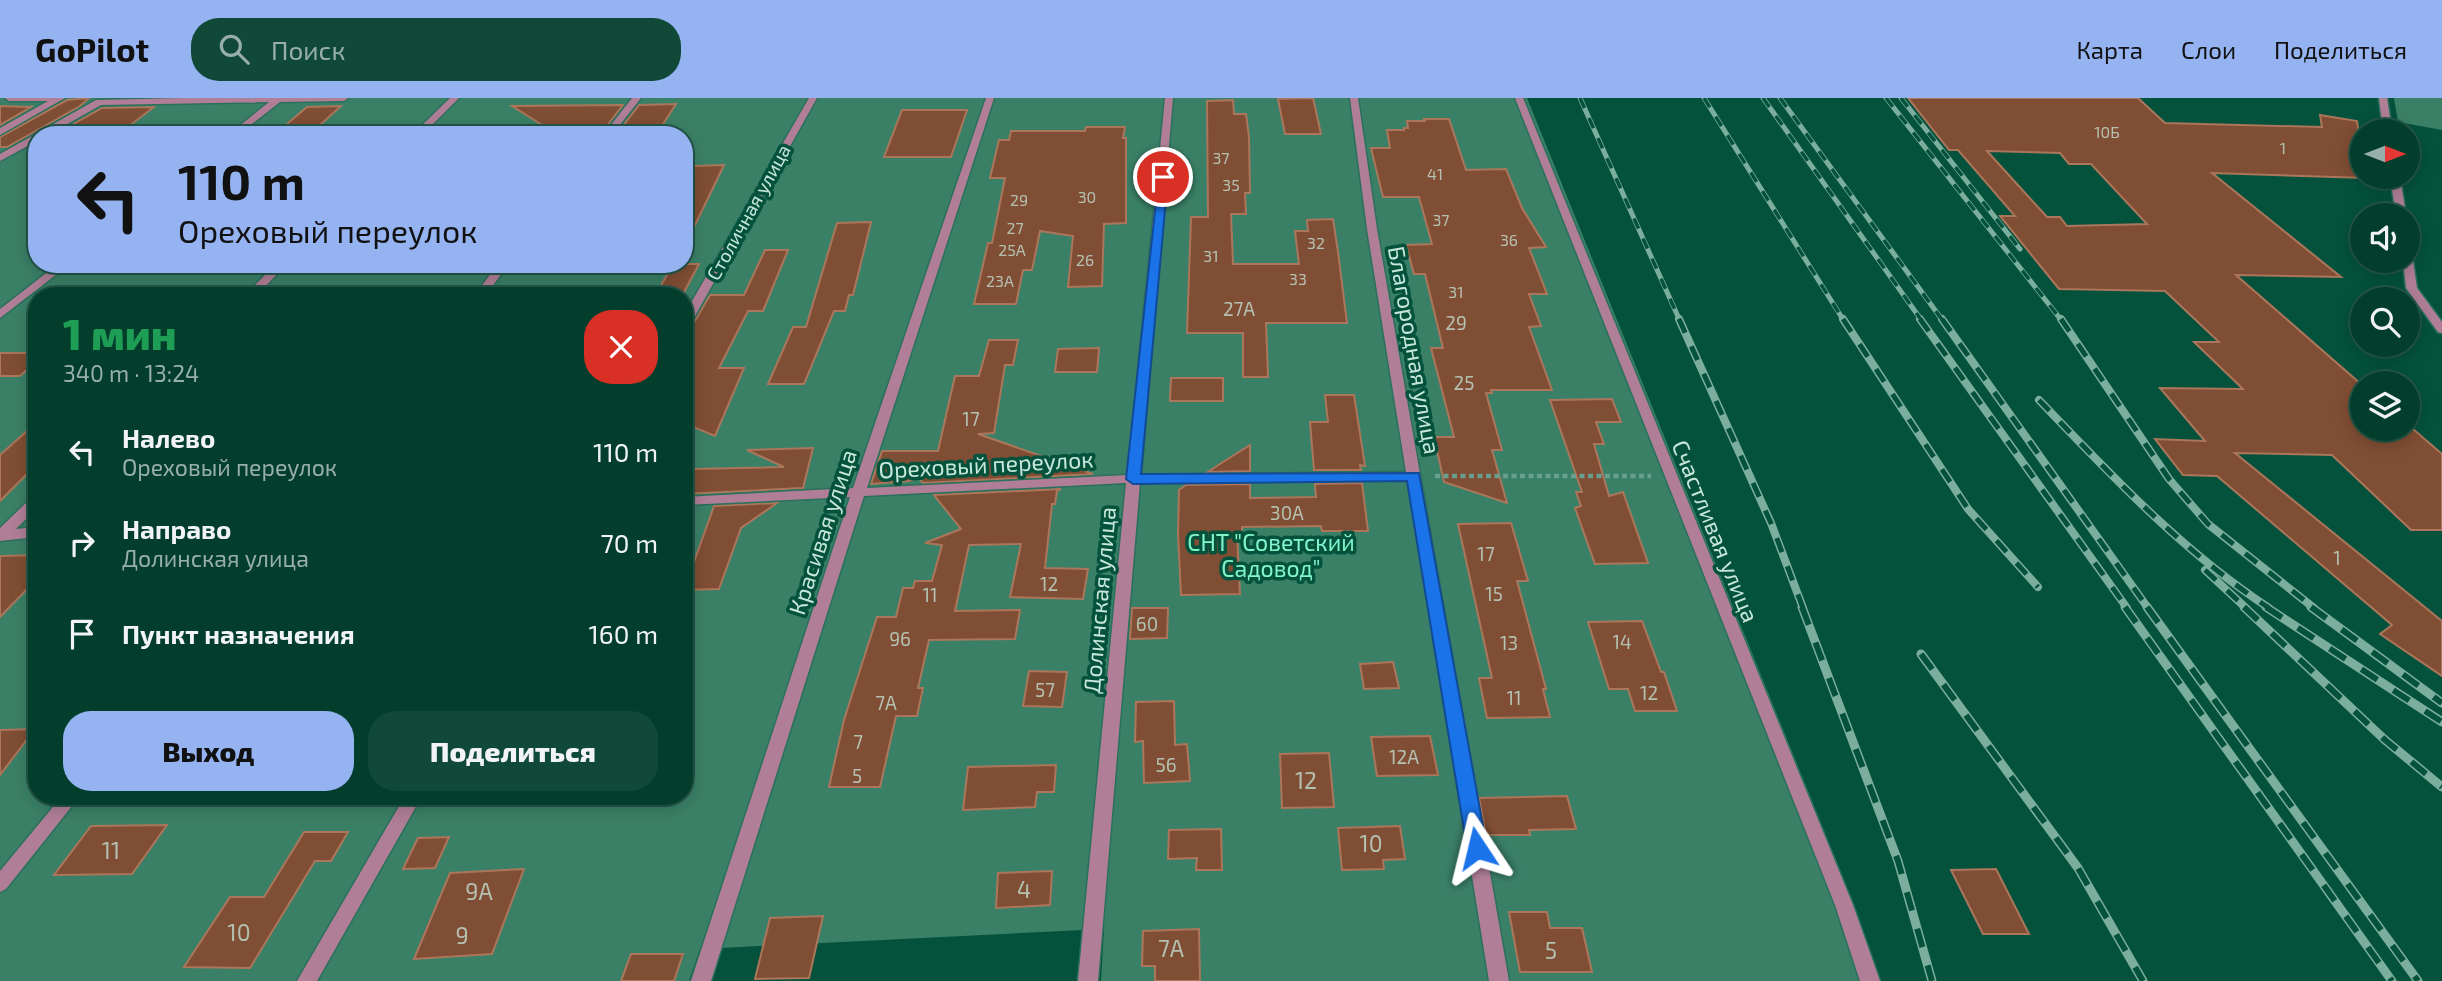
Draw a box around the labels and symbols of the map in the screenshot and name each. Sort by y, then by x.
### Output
north arrow [2350,119,2420,189]
house number: 10Б [2094,122,2120,141]
house number: 1 [2280,138,2286,157]
street label: Столичная улица [701,140,796,284]
pin [1133,147,1193,207]
house number: 37 [1212,148,1230,167]
house number: 41 [1427,164,1443,183]
house number: 35 [1222,175,1240,194]
house number: 30 [1078,187,1096,206]
house number: 29 [1010,190,1028,209]
house number: 37 [1432,210,1450,229]
house number: 27 [1006,218,1024,237]
house number: 36 [1500,230,1518,249]
house number: 32 [1307,233,1325,252]
house number: 25А [998,240,1026,259]
street label: Благородная улица [1382,244,1447,456]
house number: 31 [1203,246,1219,265]
house number: 26 [1076,250,1094,269]
house number: 33 [1289,269,1307,288]
house number: 23А [986,271,1014,290]
house number: 31 [1448,282,1464,301]
house number: 27А [1223,297,1255,320]
house number: 29 [1445,311,1467,334]
house number: 25 [1454,371,1474,394]
house number: 17 [962,407,980,430]
street label: Счастливая улица [1666,436,1765,627]
street label: Ореховый переулок [878,444,1094,485]
street label: Красивая улица [782,446,863,618]
house number: 30А [1270,501,1304,524]
street label: Долинская улица [1077,506,1122,694]
park label: СНТ "Советский Садовод" [1187,528,1355,582]
house number: 17 [1477,542,1495,565]
house number: 1 [2333,546,2341,569]
house number: 12 [1040,572,1058,595]
house number: 15 [1485,582,1503,605]
house number: 11 [922,583,938,606]
house number: 60 [1136,612,1158,635]
house number: 96 [889,627,911,650]
house number: 14 [1612,630,1632,653]
house number: 13 [1500,631,1518,654]
house number: 57 [1035,678,1055,701]
house number: 12 [1640,681,1658,704]
house number: 11 [1506,686,1522,709]
house number: 7А [875,691,897,714]
house number: 7 [853,730,863,753]
house number: 12А [1389,745,1419,768]
house number: 56 [1155,753,1177,776]
house number: 5 [852,764,862,787]
house number: 12 [1295,766,1317,794]
position arrow [1440,811,1514,885]
house number: 10 [1359,829,1383,857]
house number: 11 [102,836,120,864]
house number: 4 [1017,875,1031,903]
house number: 9А [465,877,493,905]
house number: 10 [227,918,251,946]
house number: 9 [455,921,469,949]
house number: 7А [1158,934,1185,962]
house number: 5 [1545,936,1557,964]

